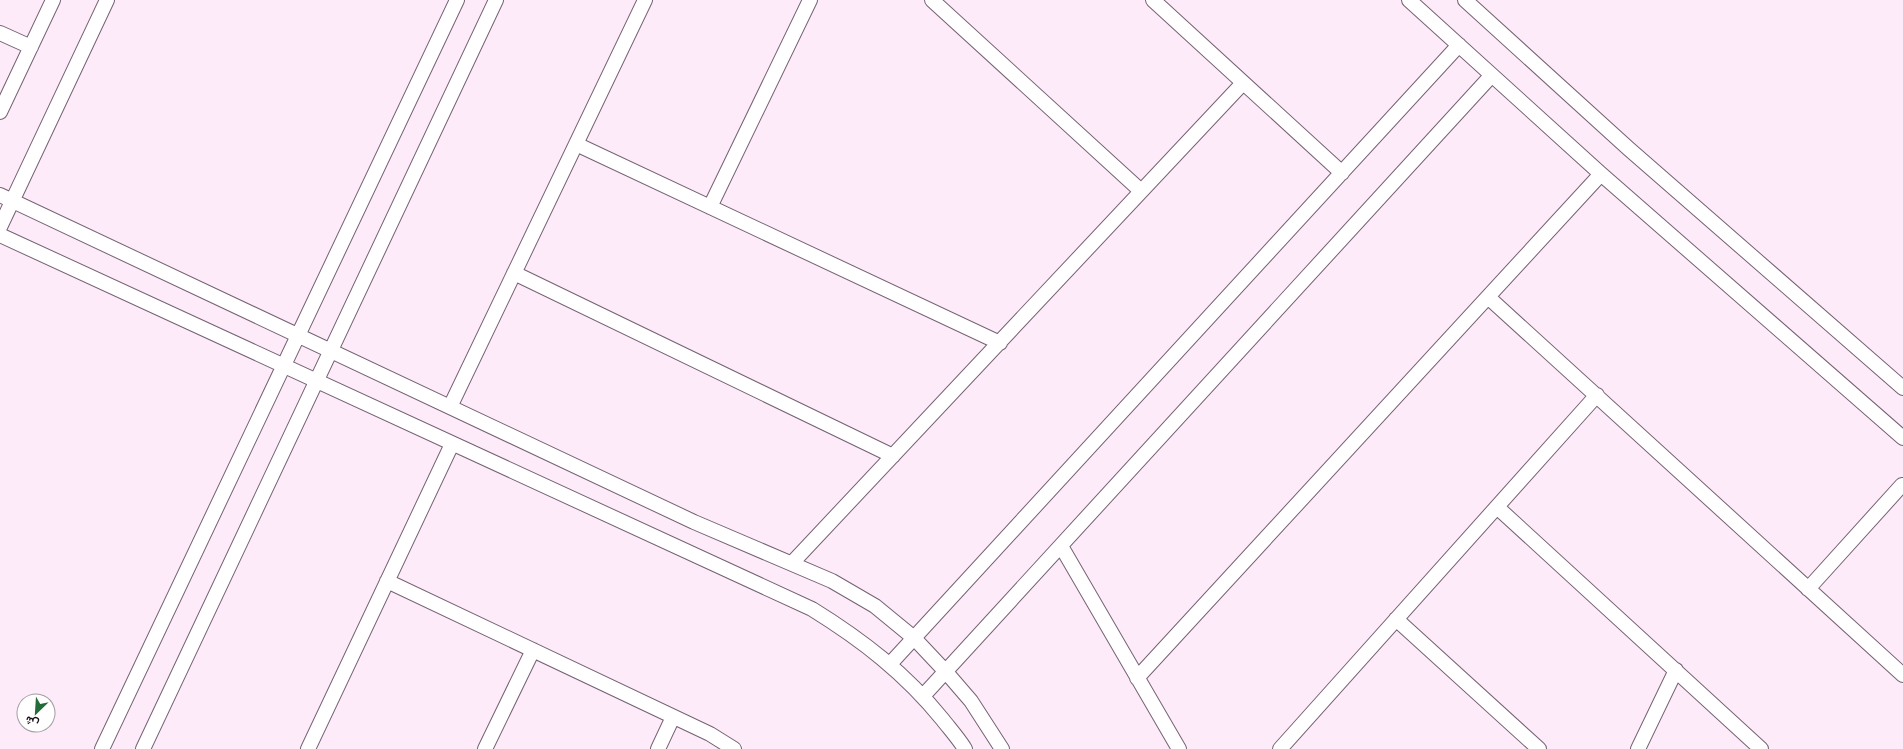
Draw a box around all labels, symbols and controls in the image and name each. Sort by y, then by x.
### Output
north arrow [16,693,56,733]
text: ش [22,713,41,732]

